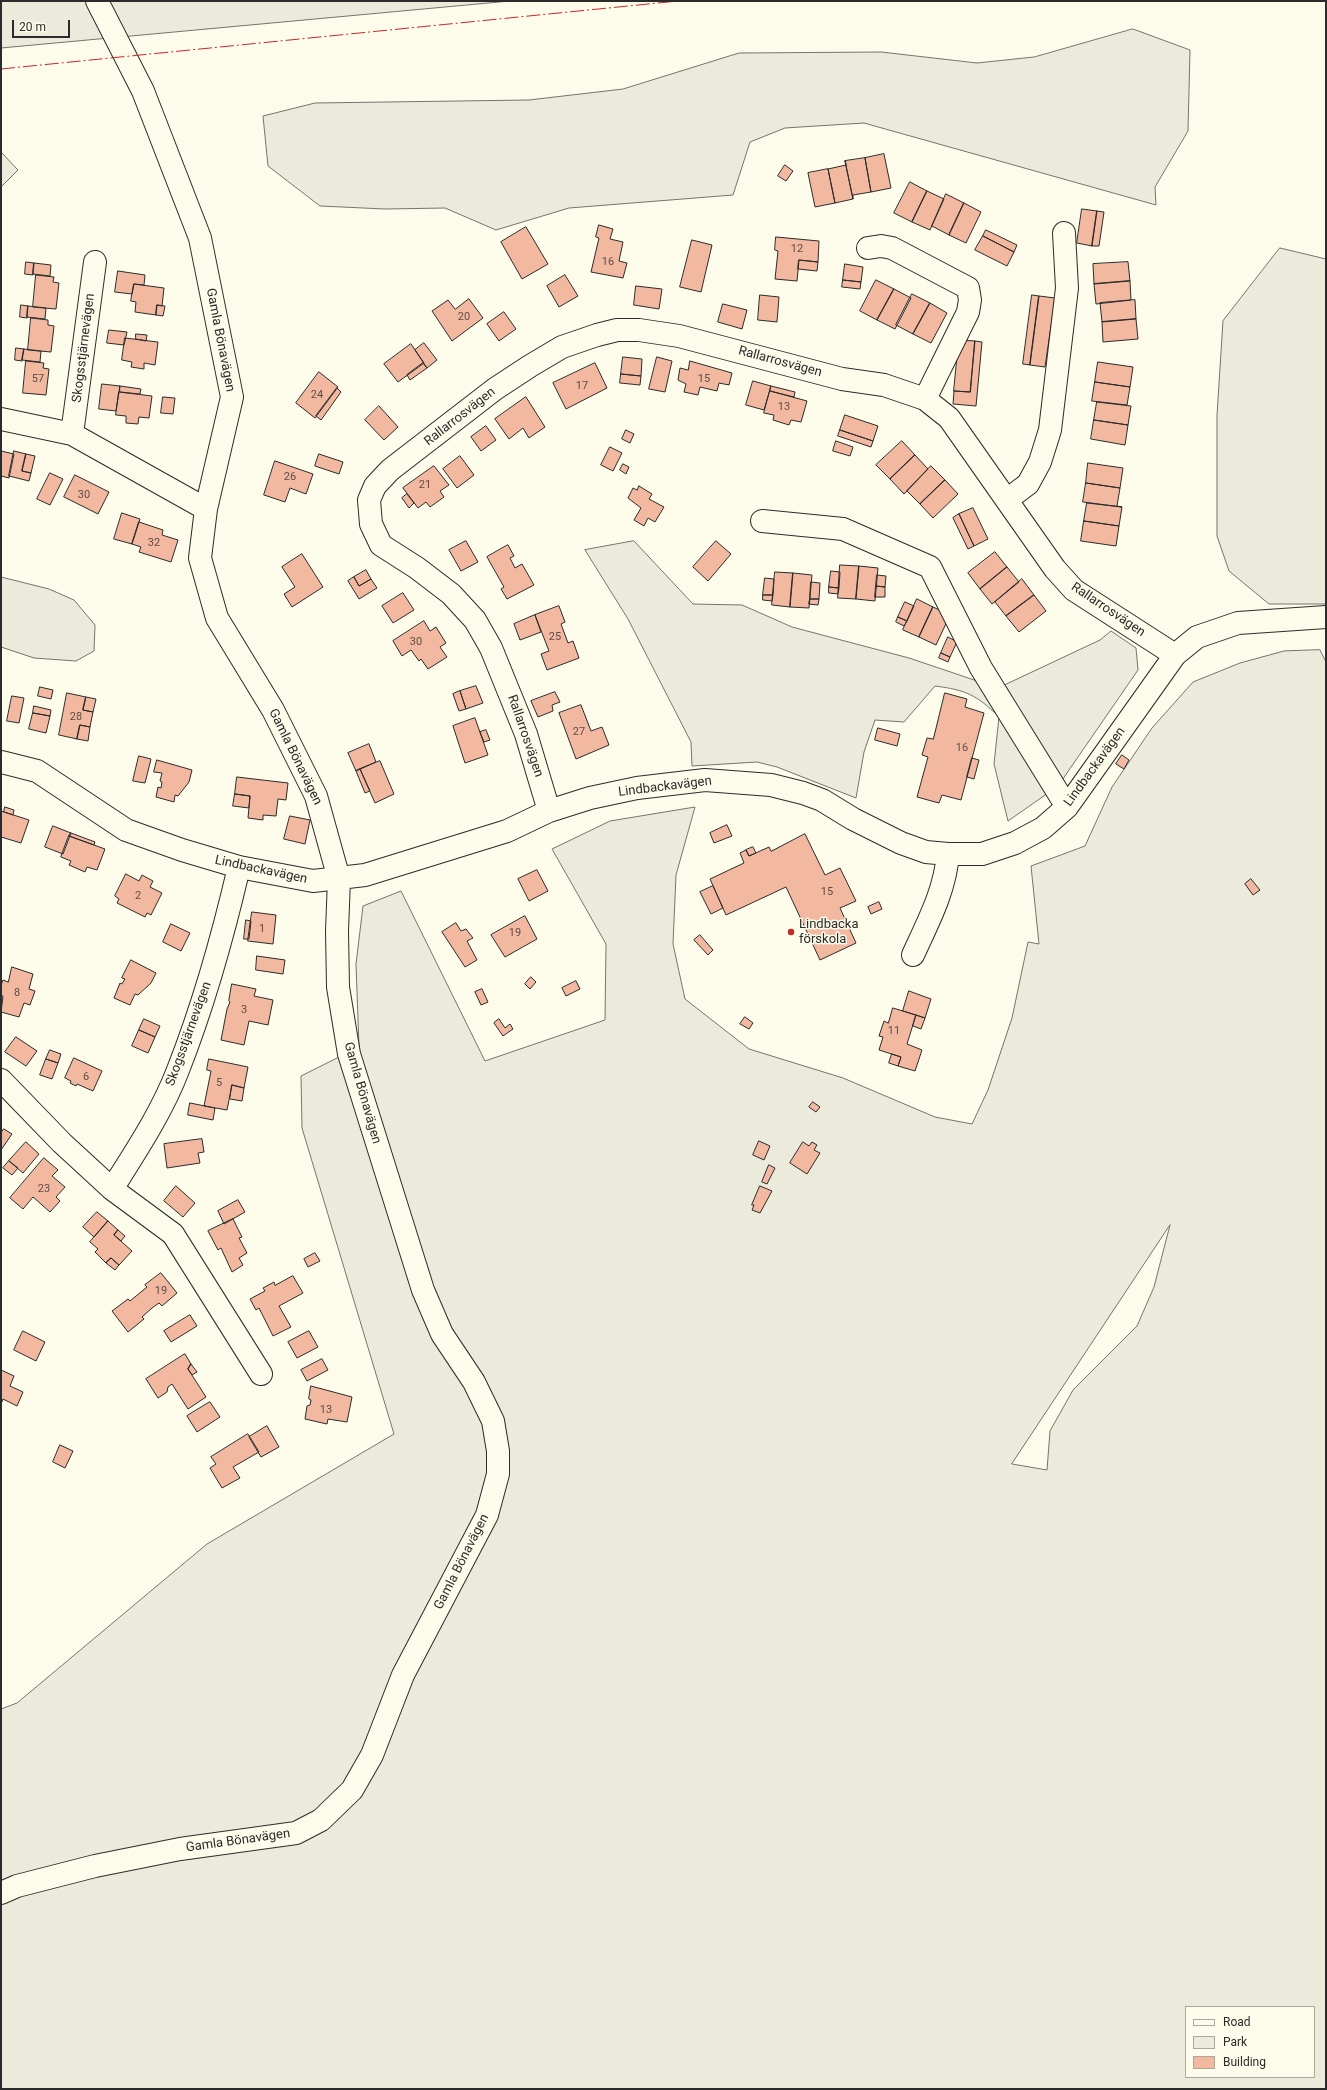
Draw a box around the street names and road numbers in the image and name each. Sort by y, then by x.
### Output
street label: Gamla Bönavägen [202,287,238,393]
street label: Skogsstjärnevägen [70,293,98,403]
street label: Rallarrosvägen [736,343,824,381]
street label: Rallarrosvägen [421,384,499,450]
street label: Rallarrosvägen [1068,580,1148,640]
street label: Rallarrosvägen [504,693,546,779]
street label: Gamla Bönavägen [265,706,325,808]
street label: Lindbackavägen [1061,724,1129,810]
street label: Lindbackavägen [617,774,713,800]
street label: Lindbackavägen [213,853,309,887]
street label: Skogsstjärnevägen [163,980,215,1088]
street label: Gamla Bönavägen [340,1040,384,1146]
street label: Gamla Bönavägen [431,1512,493,1612]
street label: Gamla Bönavägen [185,1826,291,1856]

